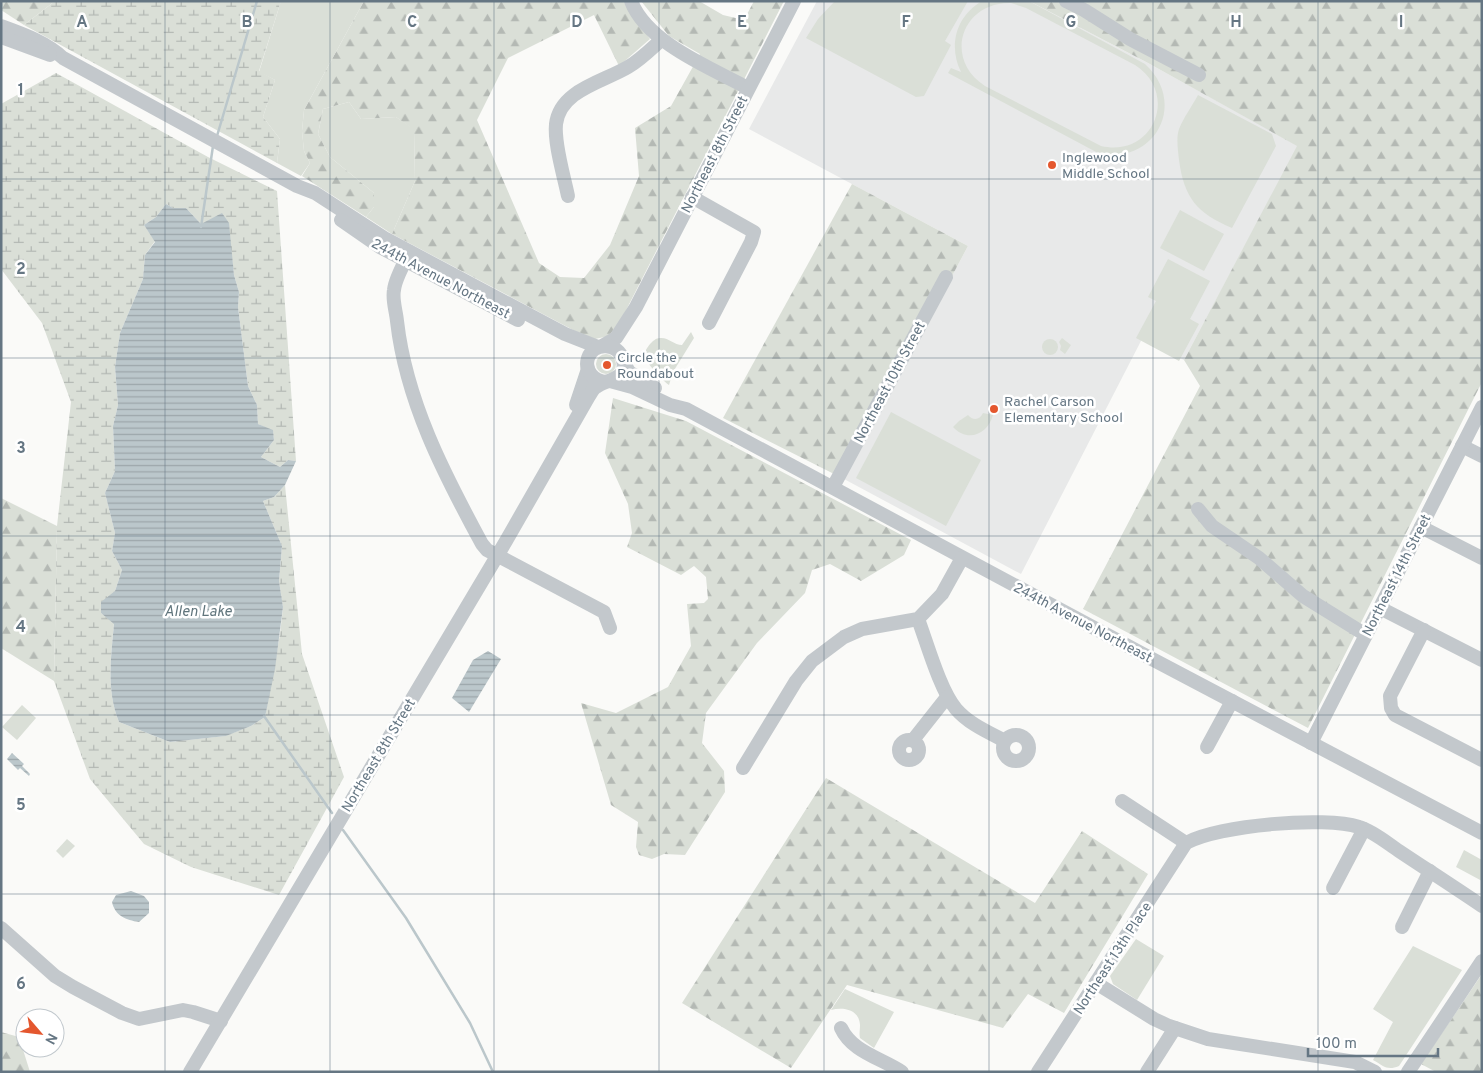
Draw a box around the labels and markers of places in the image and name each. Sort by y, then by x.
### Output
place label: Inglewood Middle School [1062,150,1150,183]
marker: Inglewood Middle School [1046,159,1058,171]
place label: Circle the Roundabout [617,350,694,383]
marker: Circle the Roundabout [601,359,613,371]
place label: Rachel Carson Elementary School [1004,394,1123,427]
marker: Rachel Carson Elementary School [988,403,1000,415]

